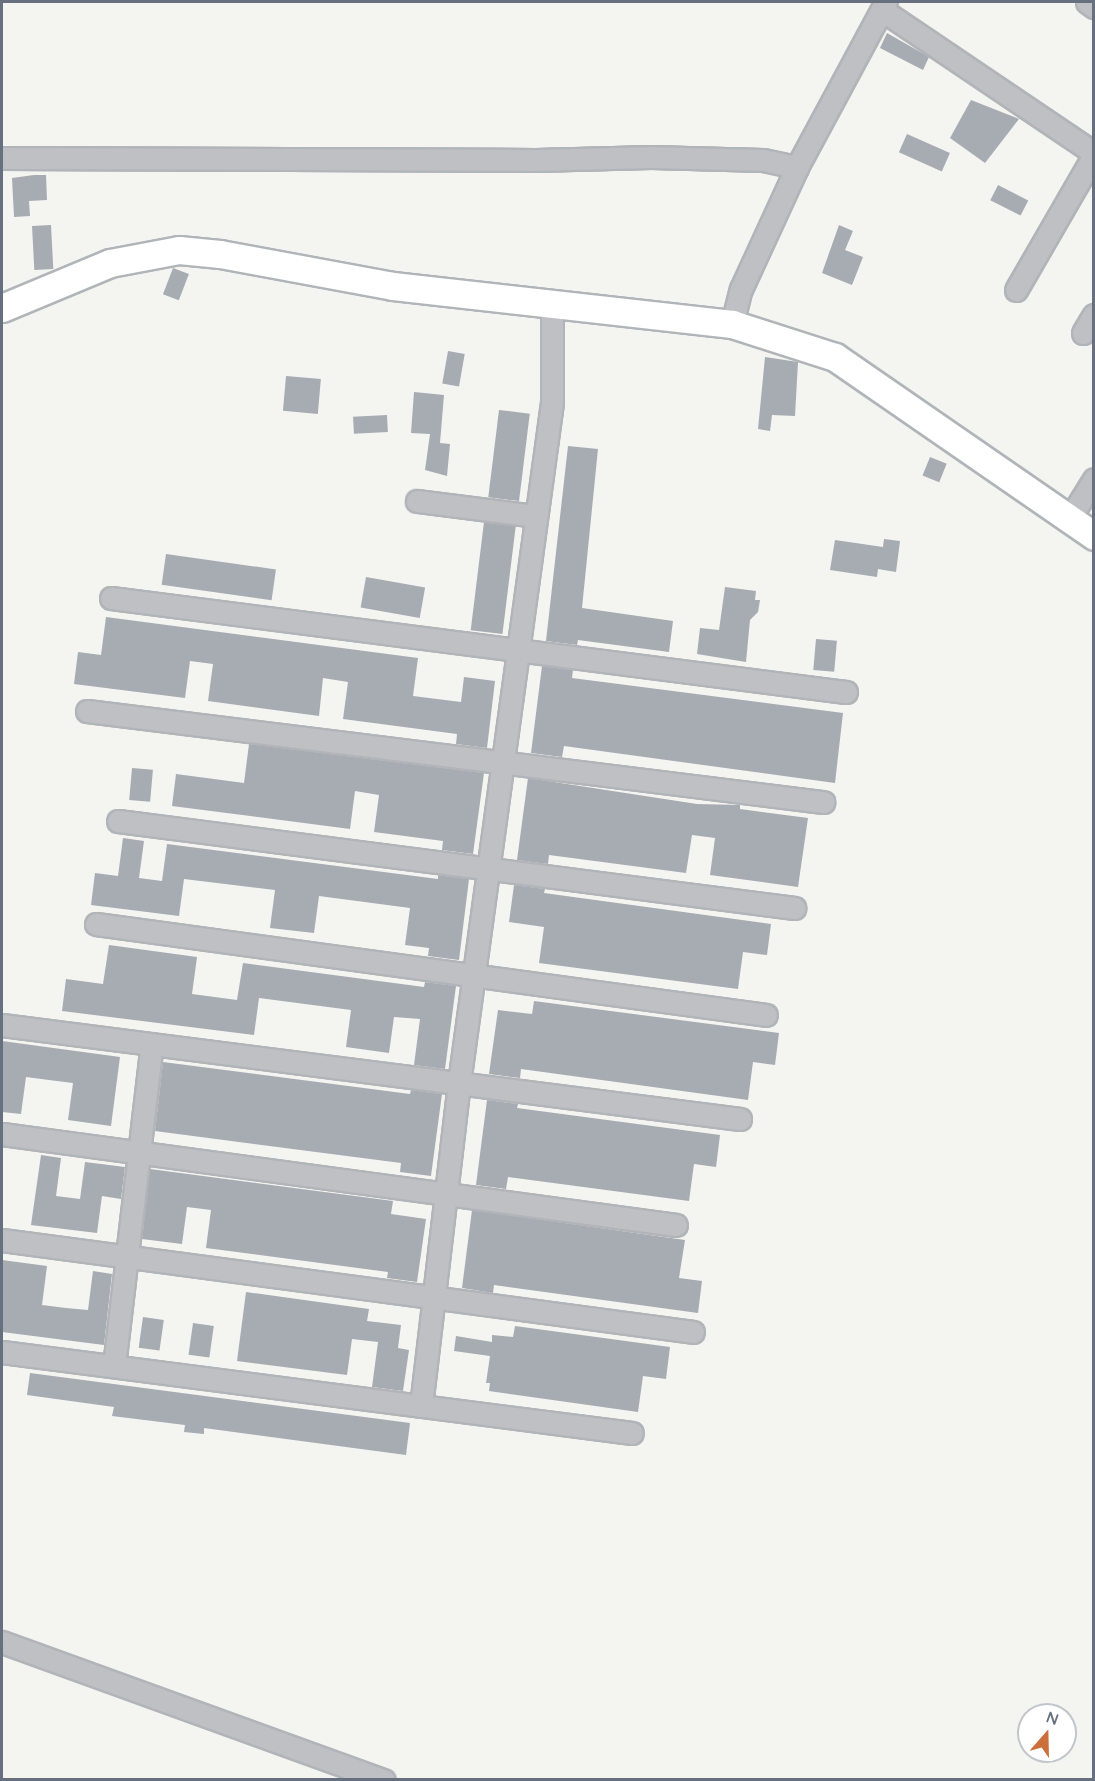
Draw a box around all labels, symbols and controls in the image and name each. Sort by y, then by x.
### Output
north arrow [1017,1703,1077,1763]
text: N [1044,1707,1061,1729]

